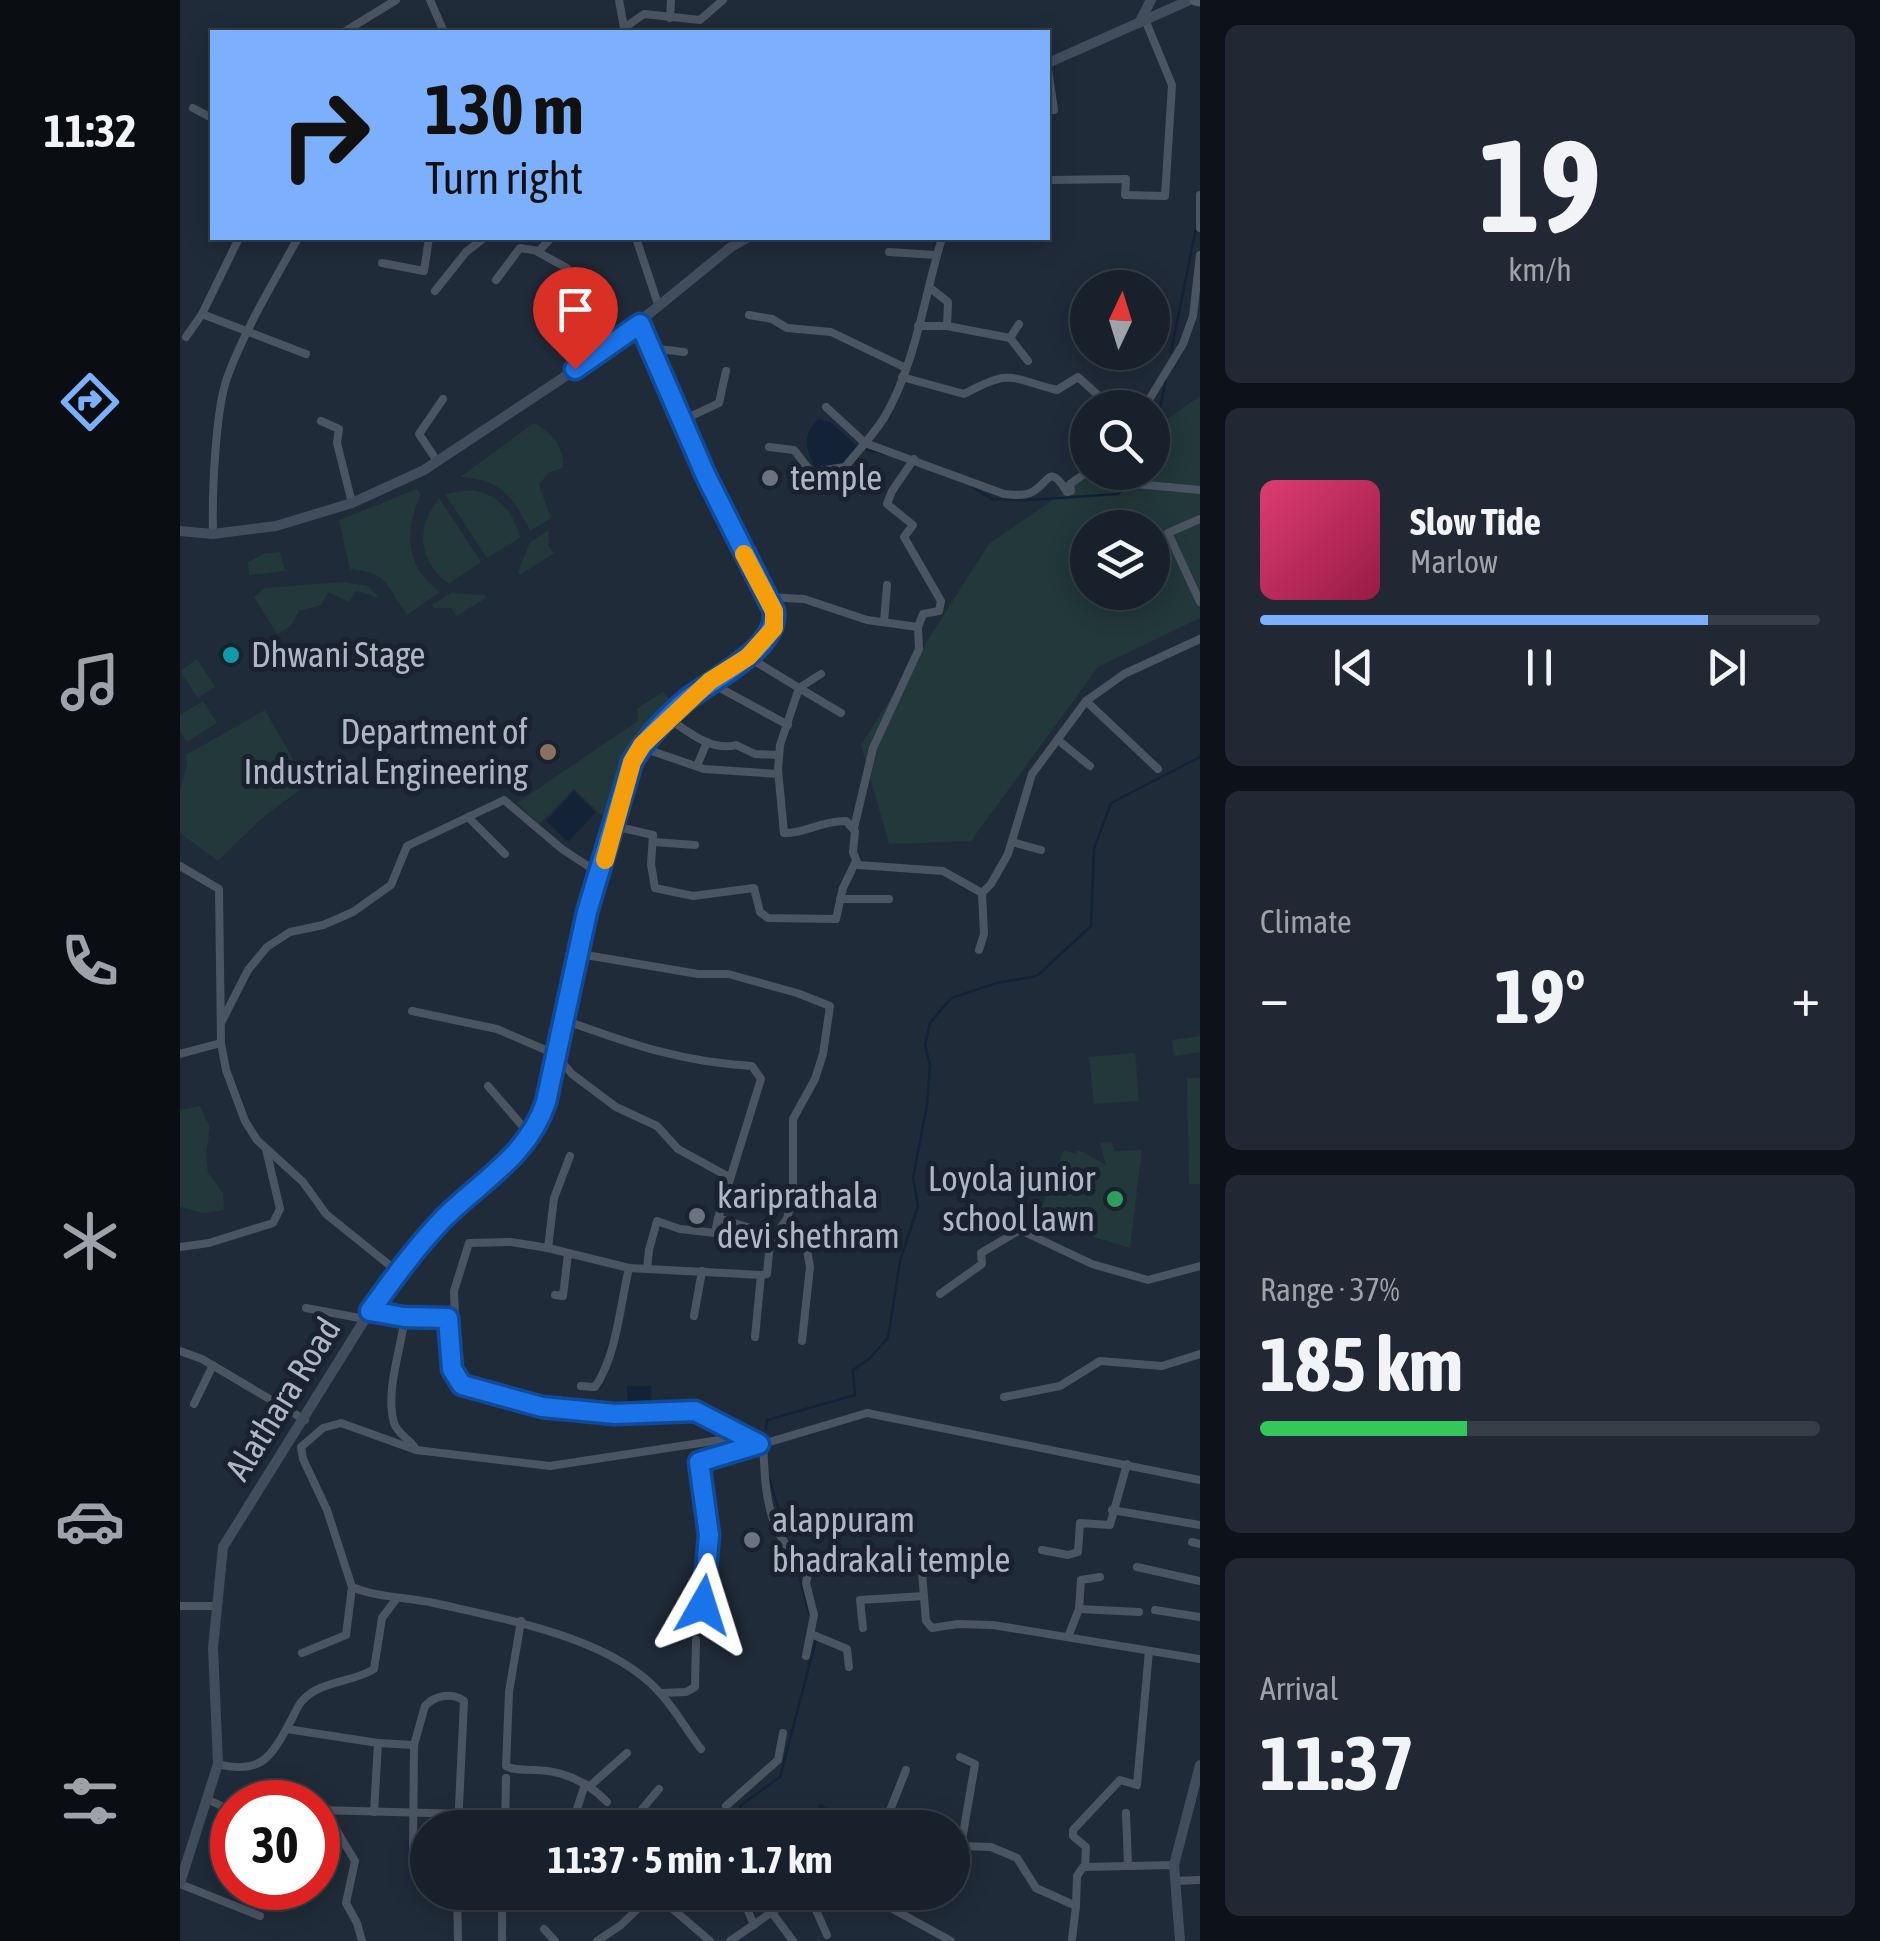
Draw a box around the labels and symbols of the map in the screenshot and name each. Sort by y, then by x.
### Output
pin [533,267,618,370]
north arrow [1070,270,1170,370]
place label: temple [790,457,882,497]
marker: temple [759,467,781,489]
place label: Dhwani Stage [251,634,426,674]
marker: Dhwani Stage [220,644,242,666]
place label: Department of Industrial Engineering [243,711,528,791]
marker: Department of Industrial Engineering [537,741,559,763]
place label: Loyola junior school lawn [928,1158,1096,1238]
place label: kariprathala devi shethram [717,1175,900,1255]
marker: Loyola junior school lawn [1104,1188,1126,1210]
marker: kariprathala devi shethram [686,1205,708,1227]
street label: Alathara Road [217,1310,348,1487]
place label: alappuram bhadrakali temple [772,1499,1010,1579]
marker: alappuram bhadrakali temple [741,1529,763,1551]
position arrow [651,1553,755,1657]
speed limit sign: 30 [210,1780,340,1910]

